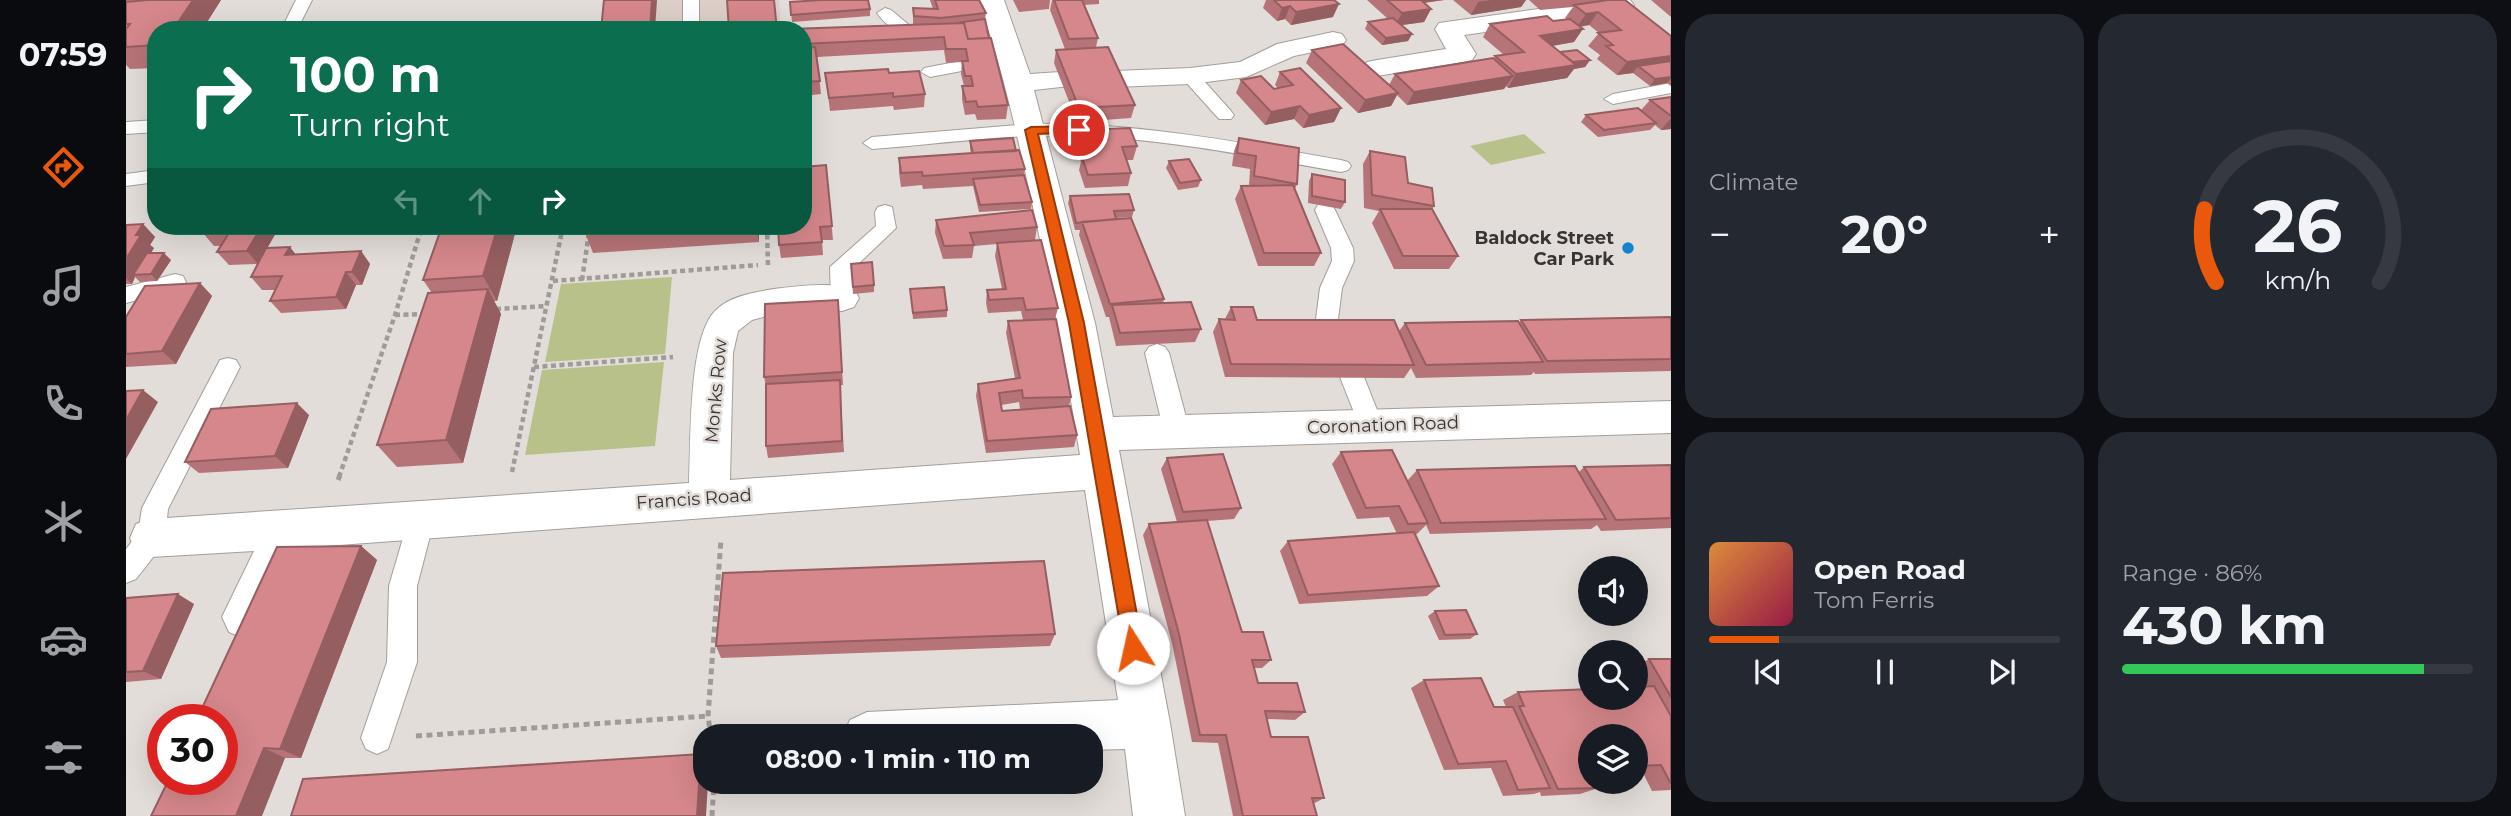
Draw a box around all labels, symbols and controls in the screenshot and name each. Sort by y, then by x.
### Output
text: 07:59 [19,35,107,74]
text: 100 m [290,45,441,104]
icon: right [175,49,266,140]
pin [1049,100,1109,160]
text: Turn right [290,105,450,144]
icon: arrive [1060,111,1098,149]
icon: directions [39,143,88,192]
text: Climate [1709,168,1798,196]
icon: left [388,182,426,220]
icon: ahead [461,182,499,220]
icon: right [534,182,572,220]
text: 26 [2253,182,2342,270]
text: 20° [1841,203,1928,266]
text: − [1709,211,1731,258]
text: + [2038,211,2060,258]
place label: Baldock Street Car Park [1475,227,1614,270]
marker: Baldock Street Car Park [1620,240,1636,256]
icon: music [39,261,88,310]
text: km/h [2264,265,2331,295]
street label: Monks Row [700,338,732,444]
icon: phone [39,379,88,428]
street label: Coronation Road [1307,411,1459,439]
street label: Francis Road [635,484,753,514]
icon: climate [39,497,88,546]
text: Open Road [1814,554,1966,586]
map controls [1578,556,1648,794]
button: sound [1578,556,1648,626]
text: Range · 86% [2122,559,2262,587]
text: Tom Ferris [1814,586,1934,614]
text: 430 km [2122,594,2327,657]
position arrow [1096,611,1170,685]
icon: car [39,615,88,664]
button: search [1578,640,1648,710]
icon: previous [1749,653,1787,691]
icon: pause [1866,653,1904,691]
icon: next [1983,653,2021,691]
speed limit sign: 30 [147,704,238,795]
button: layers [1578,724,1648,794]
icon: filters [39,733,88,782]
text: 08:00 · 1 min · 110 m [765,743,1031,775]

